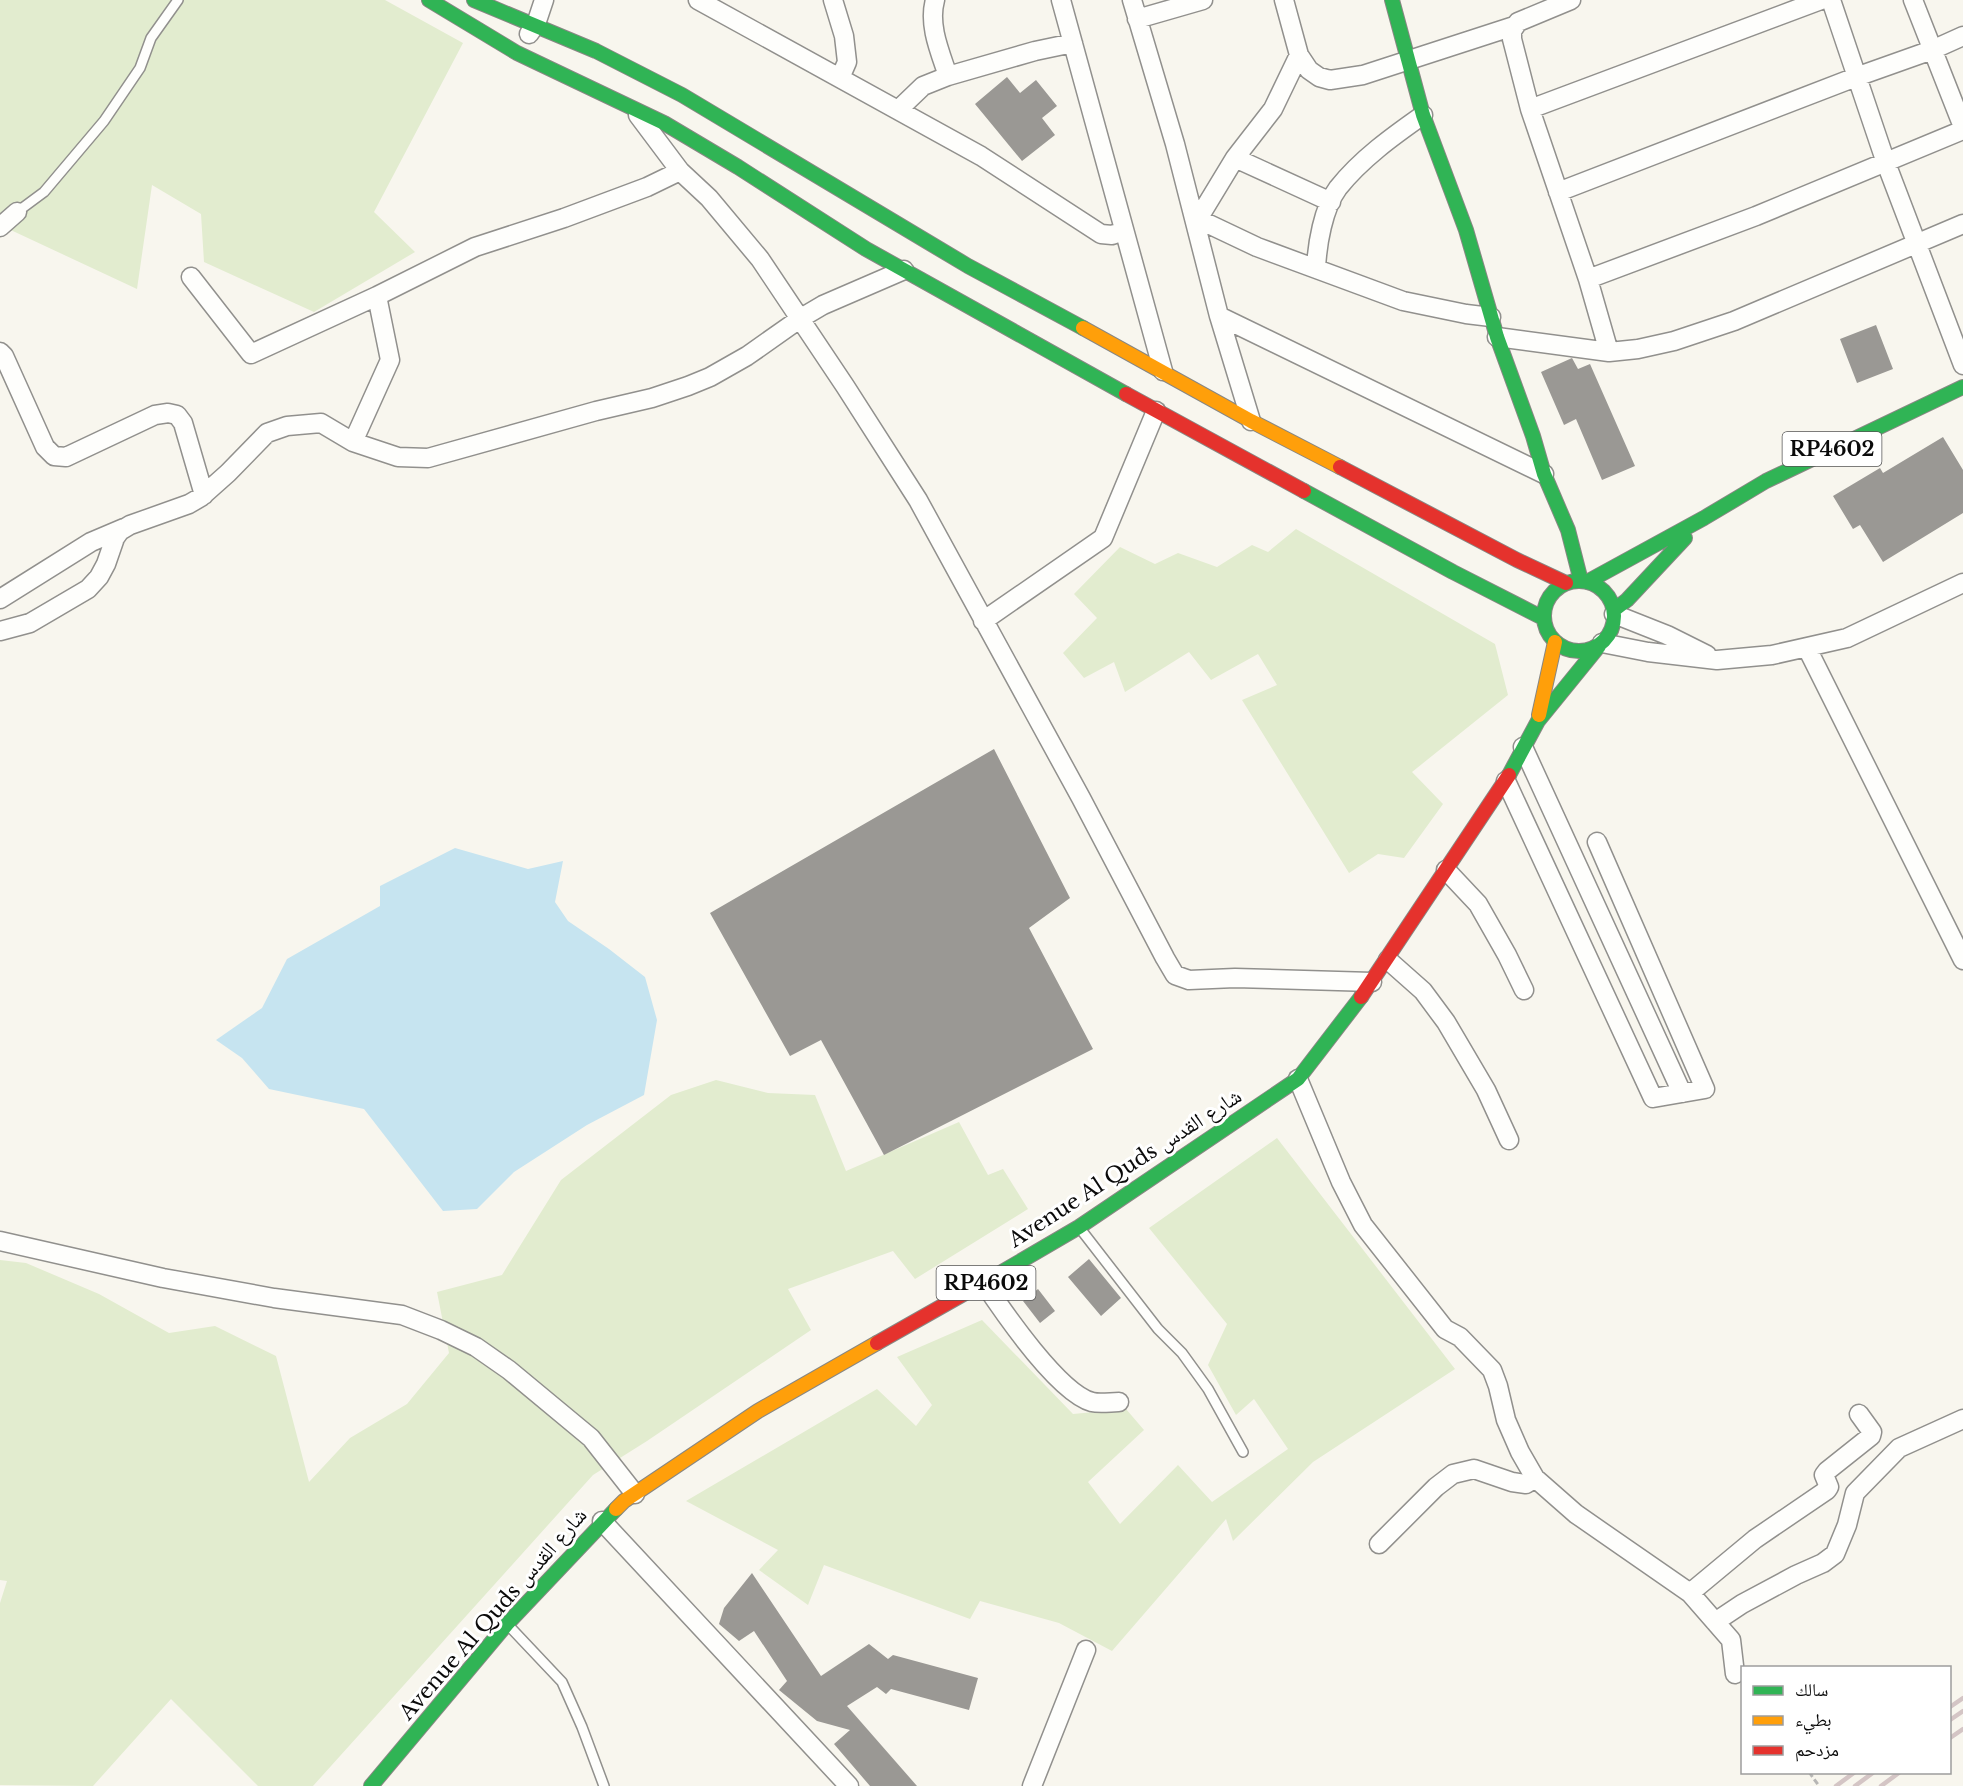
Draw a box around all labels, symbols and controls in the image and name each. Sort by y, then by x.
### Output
road number: RP4602 [1782,432,1882,466]
street label: Avenue Al Quds شارع القدس [1003,1083,1246,1254]
road number: RP4602 [936,1266,1036,1300]
street label: Avenue Al Quds شارع القدس [393,1503,592,1726]
legend [1741,1666,1951,1774]
text: سالك [1795,1679,1828,1701]
text: بطيء [1795,1709,1832,1735]
text: مزدحم [1795,1739,1839,1762]

